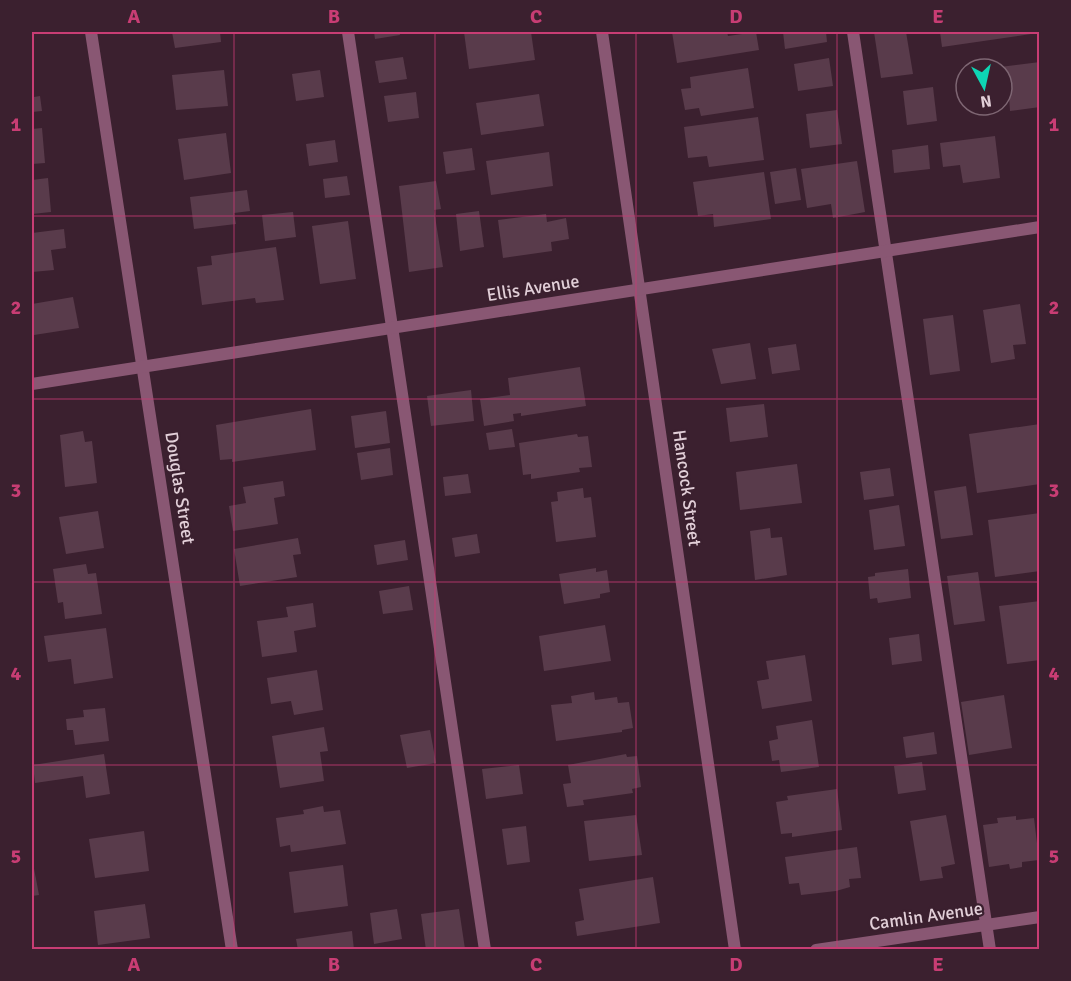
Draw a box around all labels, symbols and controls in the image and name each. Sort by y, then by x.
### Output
text: A [128,4,141,29]
text: B [328,4,340,29]
text: C [530,4,542,29]
text: D [729,4,743,29]
text: E [932,4,944,29]
north arrow [954,57,1014,117]
text: N [979,90,993,112]
text: 1 [11,112,22,137]
text: 1 [1049,112,1060,137]
street label: Ellis Avenue [485,270,581,306]
text: 2 [11,295,21,320]
text: 2 [1049,295,1059,320]
street label: Hancock Street [668,428,706,548]
street label: Douglas Street [160,430,200,546]
text: 3 [11,478,21,503]
text: 3 [1049,478,1059,503]
text: 4 [11,661,22,686]
text: 4 [1049,661,1060,686]
text: 5 [11,844,21,869]
text: 5 [1049,844,1059,869]
street label: Camlin Avenue [868,897,984,935]
text: A [128,952,141,977]
text: B [328,952,340,977]
text: C [530,952,542,977]
text: D [729,952,743,977]
text: E [932,952,944,977]

